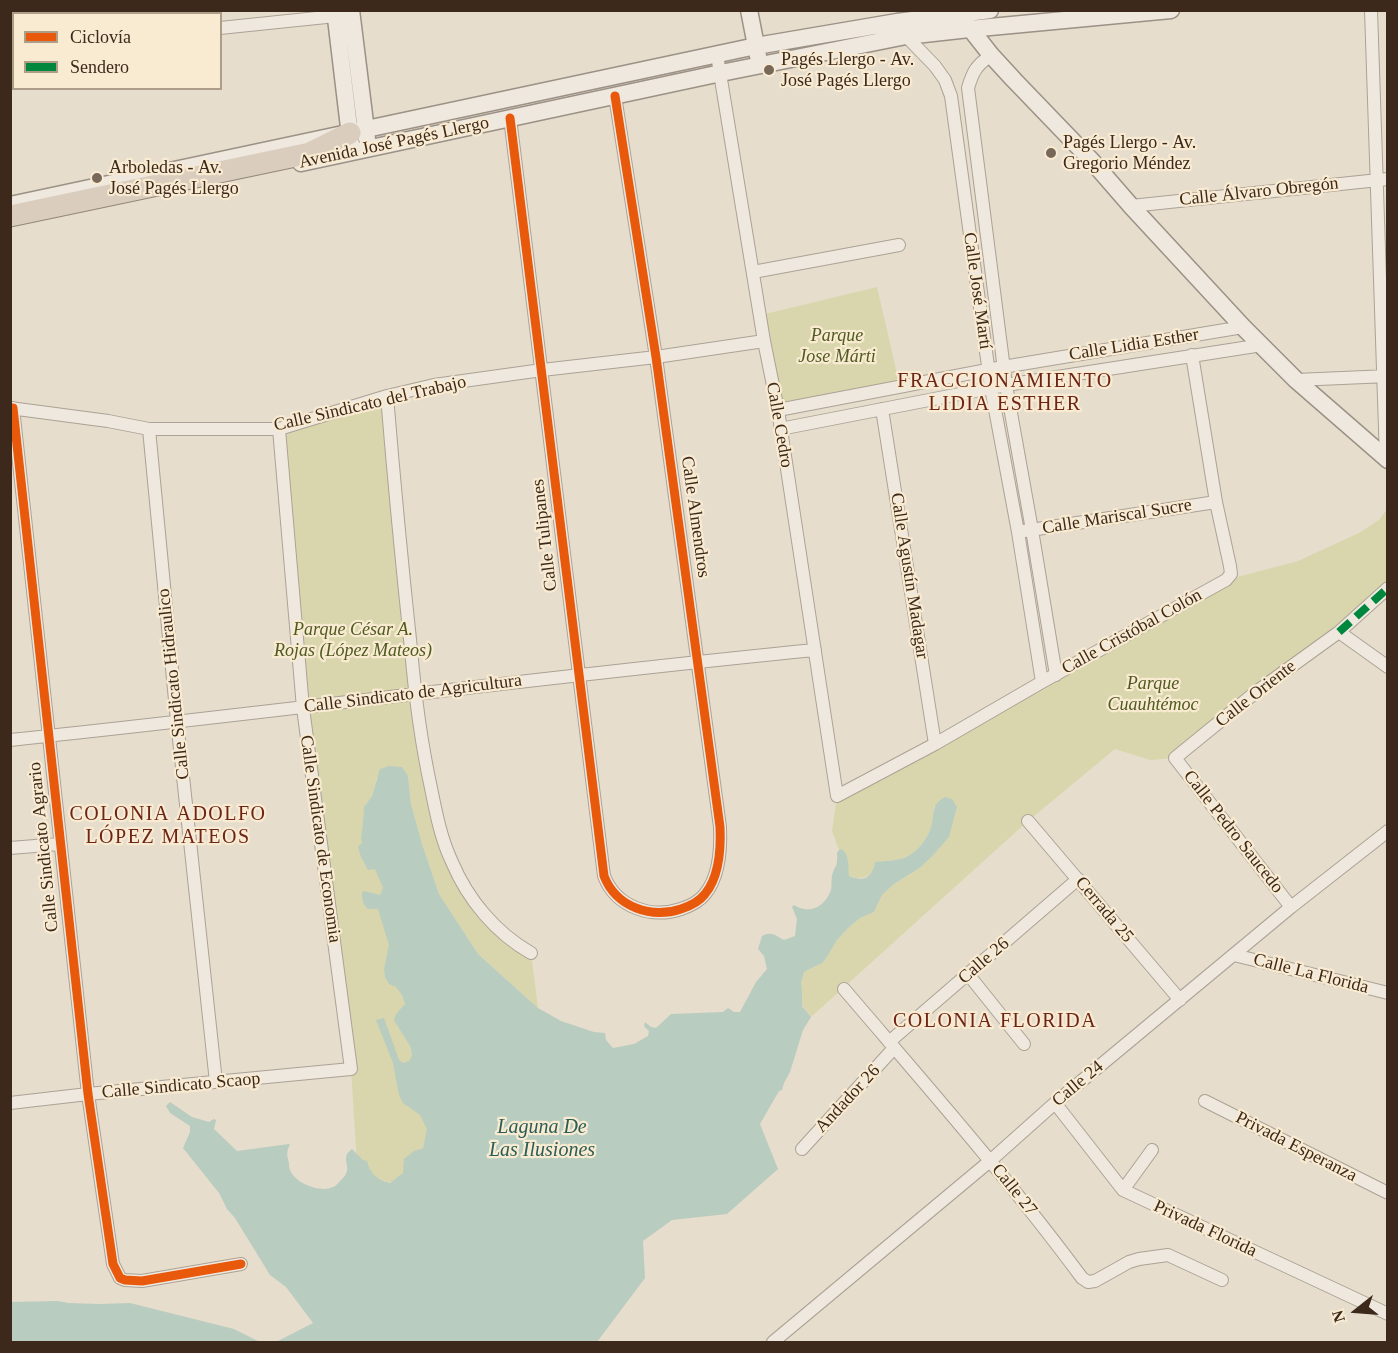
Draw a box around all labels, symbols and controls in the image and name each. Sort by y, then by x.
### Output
legend [12,12,222,90]
text: Ciclovía [70,27,131,47]
place label: Pagés Llergo - Av. José Pagés Llergo [781,49,914,92]
text: Sendero [70,57,129,77]
marker: Pagés Llergo - Av. José Pagés Llergo [762,63,776,77]
street label: Avenida José Pagés Llergo [297,112,491,174]
place label: Pagés Llergo - Av. Gregorio Méndez [1063,132,1196,174]
marker: Pagés Llergo - Av. Gregorio Méndez [1044,146,1058,160]
place label: Arboledas - Av. José Pagés Llergo [109,157,239,200]
marker: Arboledas - Av. José Pagés Llergo [90,171,104,185]
street label: Calle Álvaro Obregón [1178,173,1340,211]
street label: Calle José Martí [958,231,996,351]
street label: Calle Lidia Esther [1068,324,1200,366]
park label: Parque Jose Márti [798,325,876,368]
district label: FRACCIONAMIENTO LIDIA ESTHER [897,370,1113,417]
street label: Calle Sindicato del Trabajo [272,371,468,437]
street label: Calle Cedro [761,381,797,469]
street label: Calle Almendros [676,455,714,579]
street label: Calle Tulipanes [527,478,563,592]
street label: Calle Agustín Madagar [885,491,933,661]
street label: Calle Mariscal Sucre [1041,495,1193,539]
street label: Calle Cristóbal Colón [1058,584,1206,680]
street label: Calle Sindicato Hidraulico [153,587,195,781]
park label: Parque César A. Rojas (López Mateos) [274,619,432,662]
street label: Calle Oriente [1211,656,1301,732]
street label: Calle Sindicato de Agricultura [303,670,523,718]
park label: Parque Cuauhtémoc [1108,673,1198,716]
street label: Calle Sindicato de Economia [295,734,345,944]
street label: Calle Sindicato Agrario [24,761,64,933]
street label: Calle Pedro Saucedo [1178,766,1288,898]
district label: COLONIA ADOLFO LÓPEZ MATEOS [69,803,267,850]
street label: Cerrada 25 [1070,873,1138,947]
street label: Calle 26 [954,933,1014,989]
street label: Calle La Florida [1251,949,1371,999]
district label: COLONIA FLORIDA [893,1010,1097,1034]
street label: Calle 24 [1048,1056,1108,1112]
street label: Andador 26 [811,1060,885,1138]
street label: Calle Sindicato Scaop [101,1068,261,1104]
street label: Privada Esperanza [1232,1107,1360,1187]
water label: Laguna De Las Ilusiones [489,1116,595,1163]
street label: Calle 27 [987,1160,1041,1220]
street label: Privada Florida [1150,1196,1260,1262]
north arrow [1326,1281,1386,1341]
text: N [1328,1308,1348,1324]

